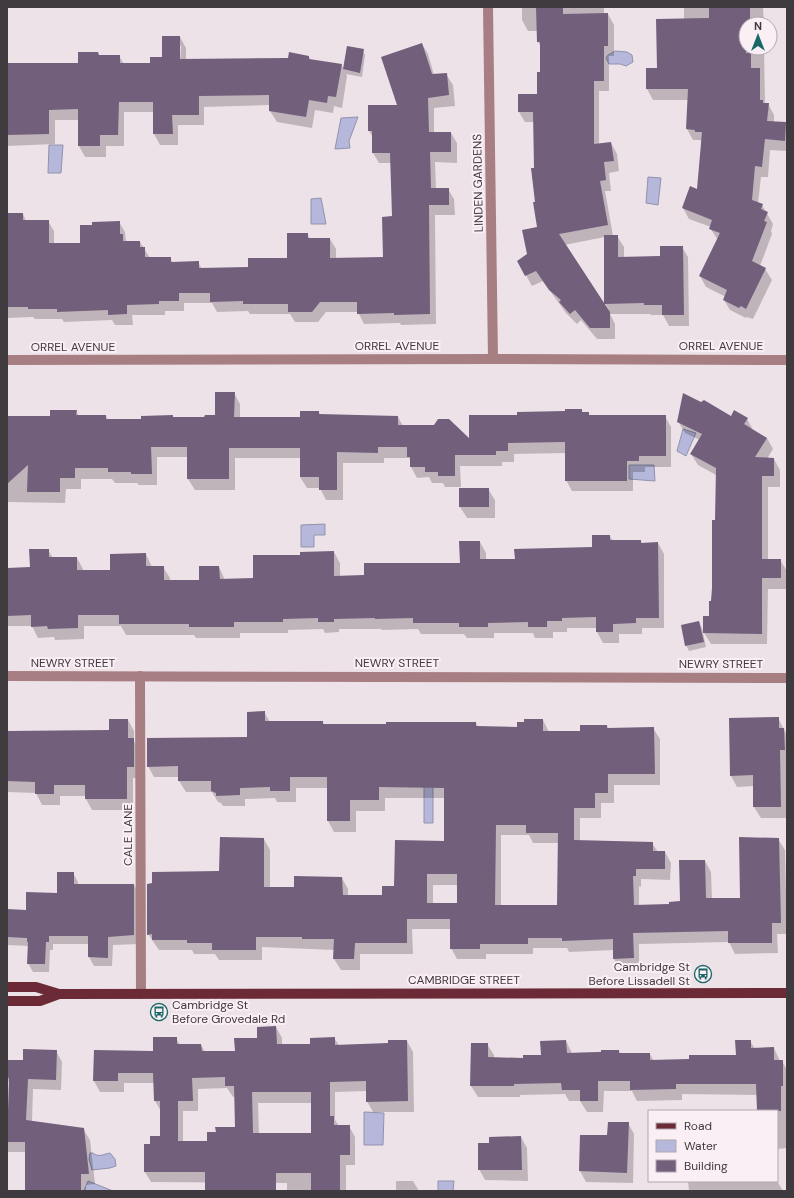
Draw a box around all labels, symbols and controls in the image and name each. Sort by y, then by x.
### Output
north arrow [738,16,778,56]
text: N [754,19,762,33]
street label: LINDEN GARDENS [469,134,487,232]
street label: ORREL AVENUE [355,338,439,354]
street label: ORREL AVENUE [679,338,763,354]
street label: ORREL AVENUE [31,339,115,355]
street label: NEWRY STREET [31,655,116,671]
street label: NEWRY STREET [355,655,440,671]
street label: NEWRY STREET [679,656,764,672]
street label: CALE LANE [120,804,136,866]
place label: Cambridge St Before Lissadell St [588,959,690,989]
bus stop icon: Cambridge St Before Lissadell St [693,964,713,984]
street label: CAMBRIDGE STREET [408,972,520,988]
place label: Cambridge St Before Grovedale Rd [172,997,285,1027]
bus stop icon: Cambridge St Before Grovedale Rd [149,1002,169,1022]
legend [648,1110,778,1182]
text: Road [684,1118,712,1134]
text: Water [684,1138,718,1154]
text: Building [684,1158,728,1174]

